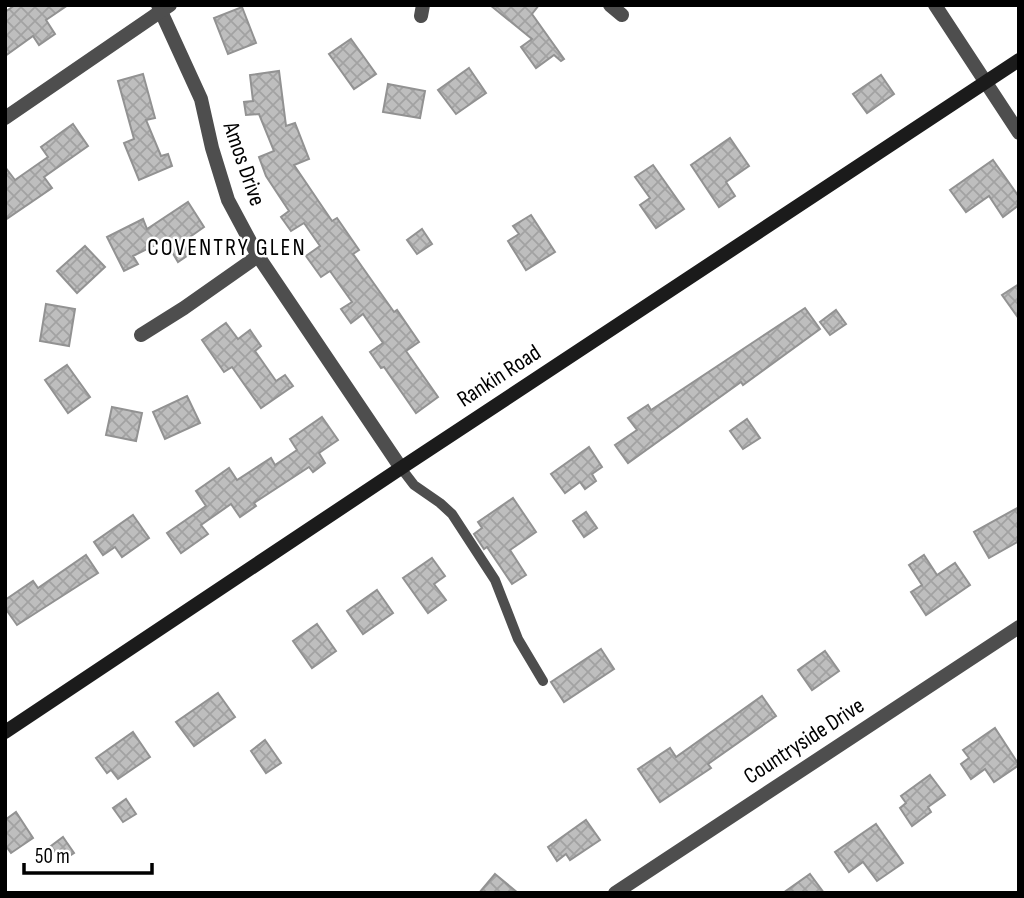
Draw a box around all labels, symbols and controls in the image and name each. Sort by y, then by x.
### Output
street label: Amos Drive [216,118,271,210]
district label: COVENTRY GLEN [147,233,307,262]
street label: Rankin Road [452,339,546,413]
street label: Countryside Drive [739,692,869,790]
scale bar [24,832,152,876]
text: 50 m [35,844,70,869]

